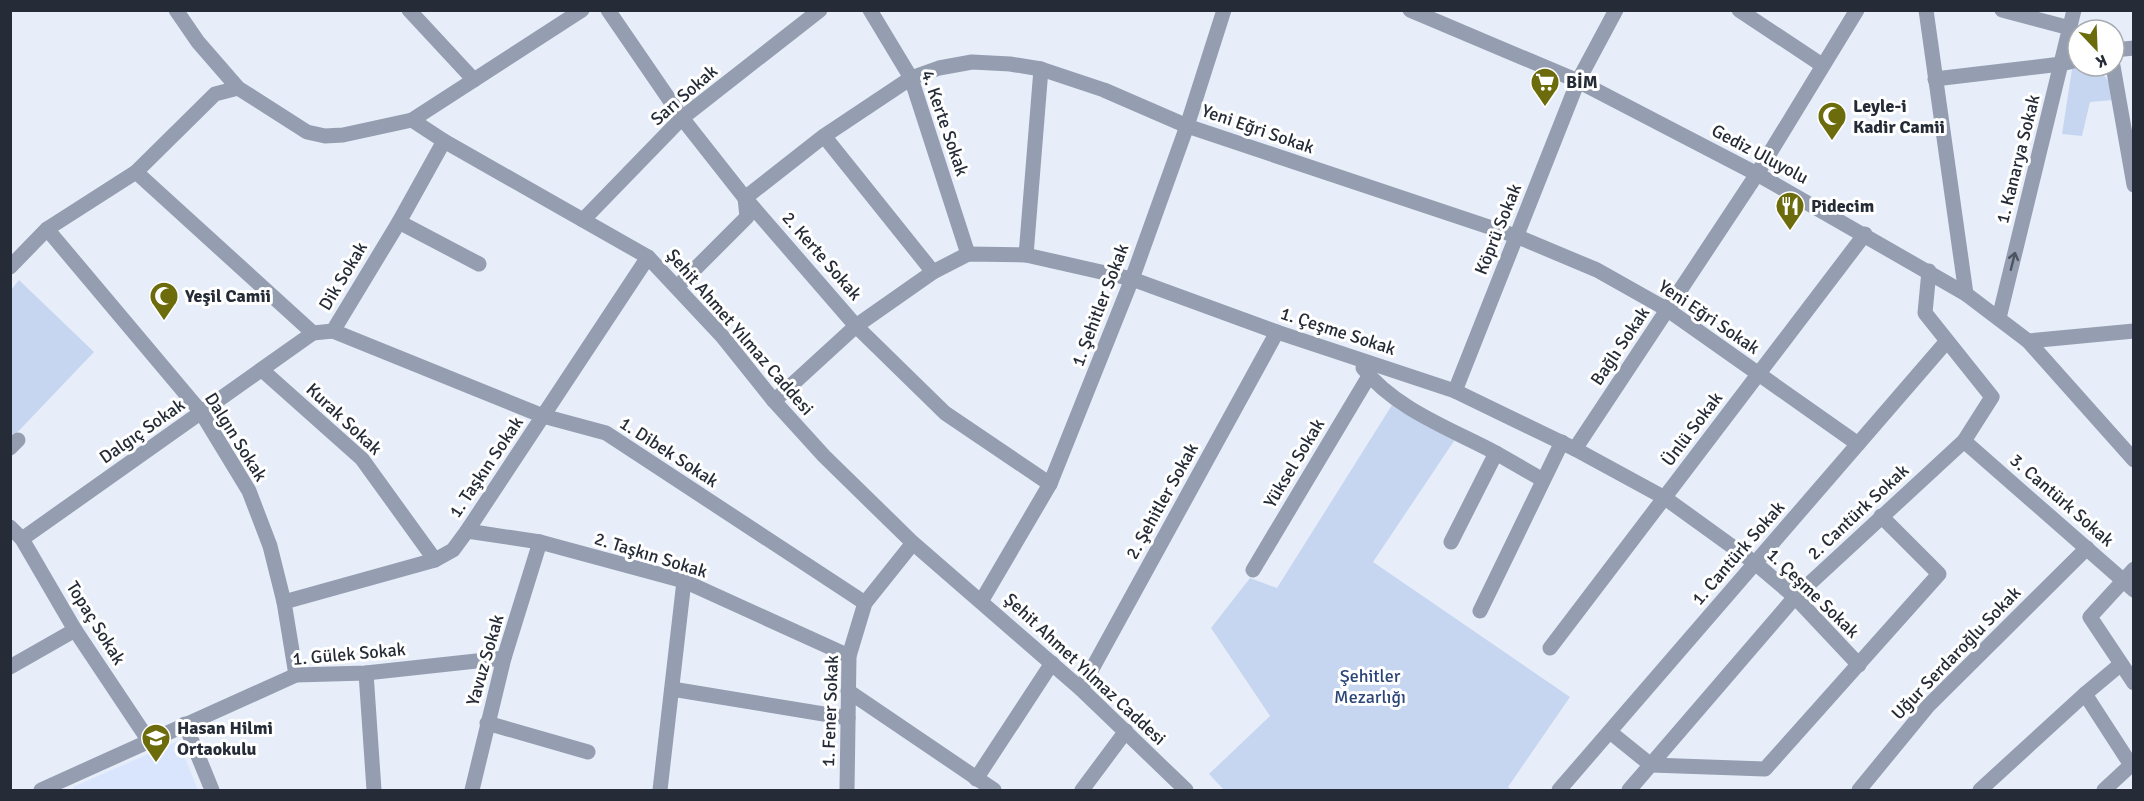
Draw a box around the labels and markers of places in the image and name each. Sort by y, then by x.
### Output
supermarket icon: BİM [1529,66,1561,108]
place label: BİM [1566,71,1598,93]
place label: Leyle-i Kadir Camii [1853,95,1945,138]
mosque icon: Leyle-i Kadir Camii [1816,100,1848,142]
restaurant icon: Pidecim [1774,190,1806,232]
place label: Pidecim [1811,195,1874,217]
mosque icon: Yeşil Camii [148,280,180,322]
place label: Yeşil Camii [184,285,271,307]
place label: Hasan Hilmi Ortaokulu [177,717,273,760]
school or university icon: Hasan Hilmi Ortaokulu [140,722,172,764]

